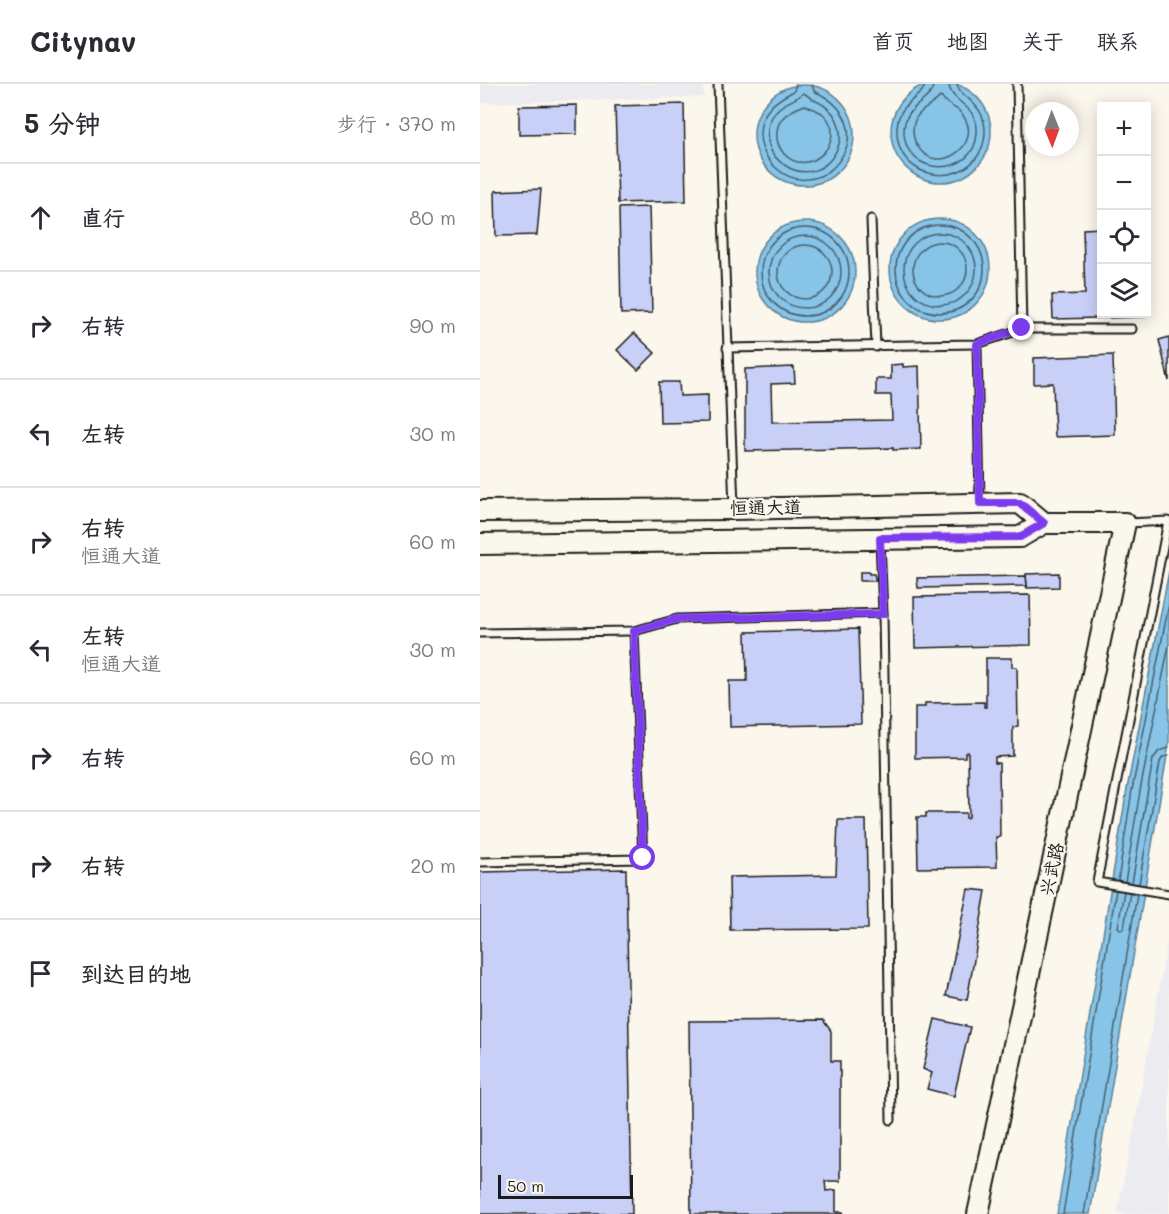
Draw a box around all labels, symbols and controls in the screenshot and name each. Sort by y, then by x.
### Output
text: Citynav [30,23,136,59]
text: 首页 [872,27,914,54]
text: 地图 [947,27,989,54]
text: 关于 [1022,27,1064,54]
text: 联系 [1097,27,1139,54]
north arrow [1025,102,1079,156]
map controls [1097,102,1151,318]
button: + [1097,102,1151,156]
text: 5 分钟 [24,106,101,140]
text: 步行 · 370 m [337,110,456,136]
button: − [1097,156,1151,210]
icon: ahead [24,201,57,234]
text: 直行 [81,203,125,232]
text: 80 m [409,204,456,230]
button: locate [1097,210,1151,264]
button: layers [1097,264,1151,318]
icon: right [24,309,57,342]
text: 右转 [81,311,125,340]
text: 90 m [410,312,456,338]
route end [1008,314,1034,340]
icon: left [24,417,57,450]
text: 左转 [81,419,125,448]
text: 30 m [410,420,456,446]
street label: 恒通大道 [730,494,802,520]
text: 右转 [81,513,125,542]
icon: right [24,525,57,558]
text: 60 m [409,528,456,554]
text: 恒通大道 [81,542,161,568]
text: 左转 [81,621,125,650]
icon: left [24,633,57,666]
text: 30 m [410,636,456,662]
text: 恒通大道 [81,650,161,676]
icon: right [24,741,57,774]
text: 右转 [81,743,125,772]
text: 60 m [409,744,456,770]
street label: 兴武路 [1034,840,1068,898]
route start [629,844,655,870]
icon: right [24,849,57,882]
text: 右转 [81,851,125,880]
text: 20 m [410,852,456,878]
icon: arrive [24,957,57,990]
text: 到达目的地 [81,959,191,988]
scale bar [498,1172,633,1200]
text: 50 m [507,1175,544,1196]

